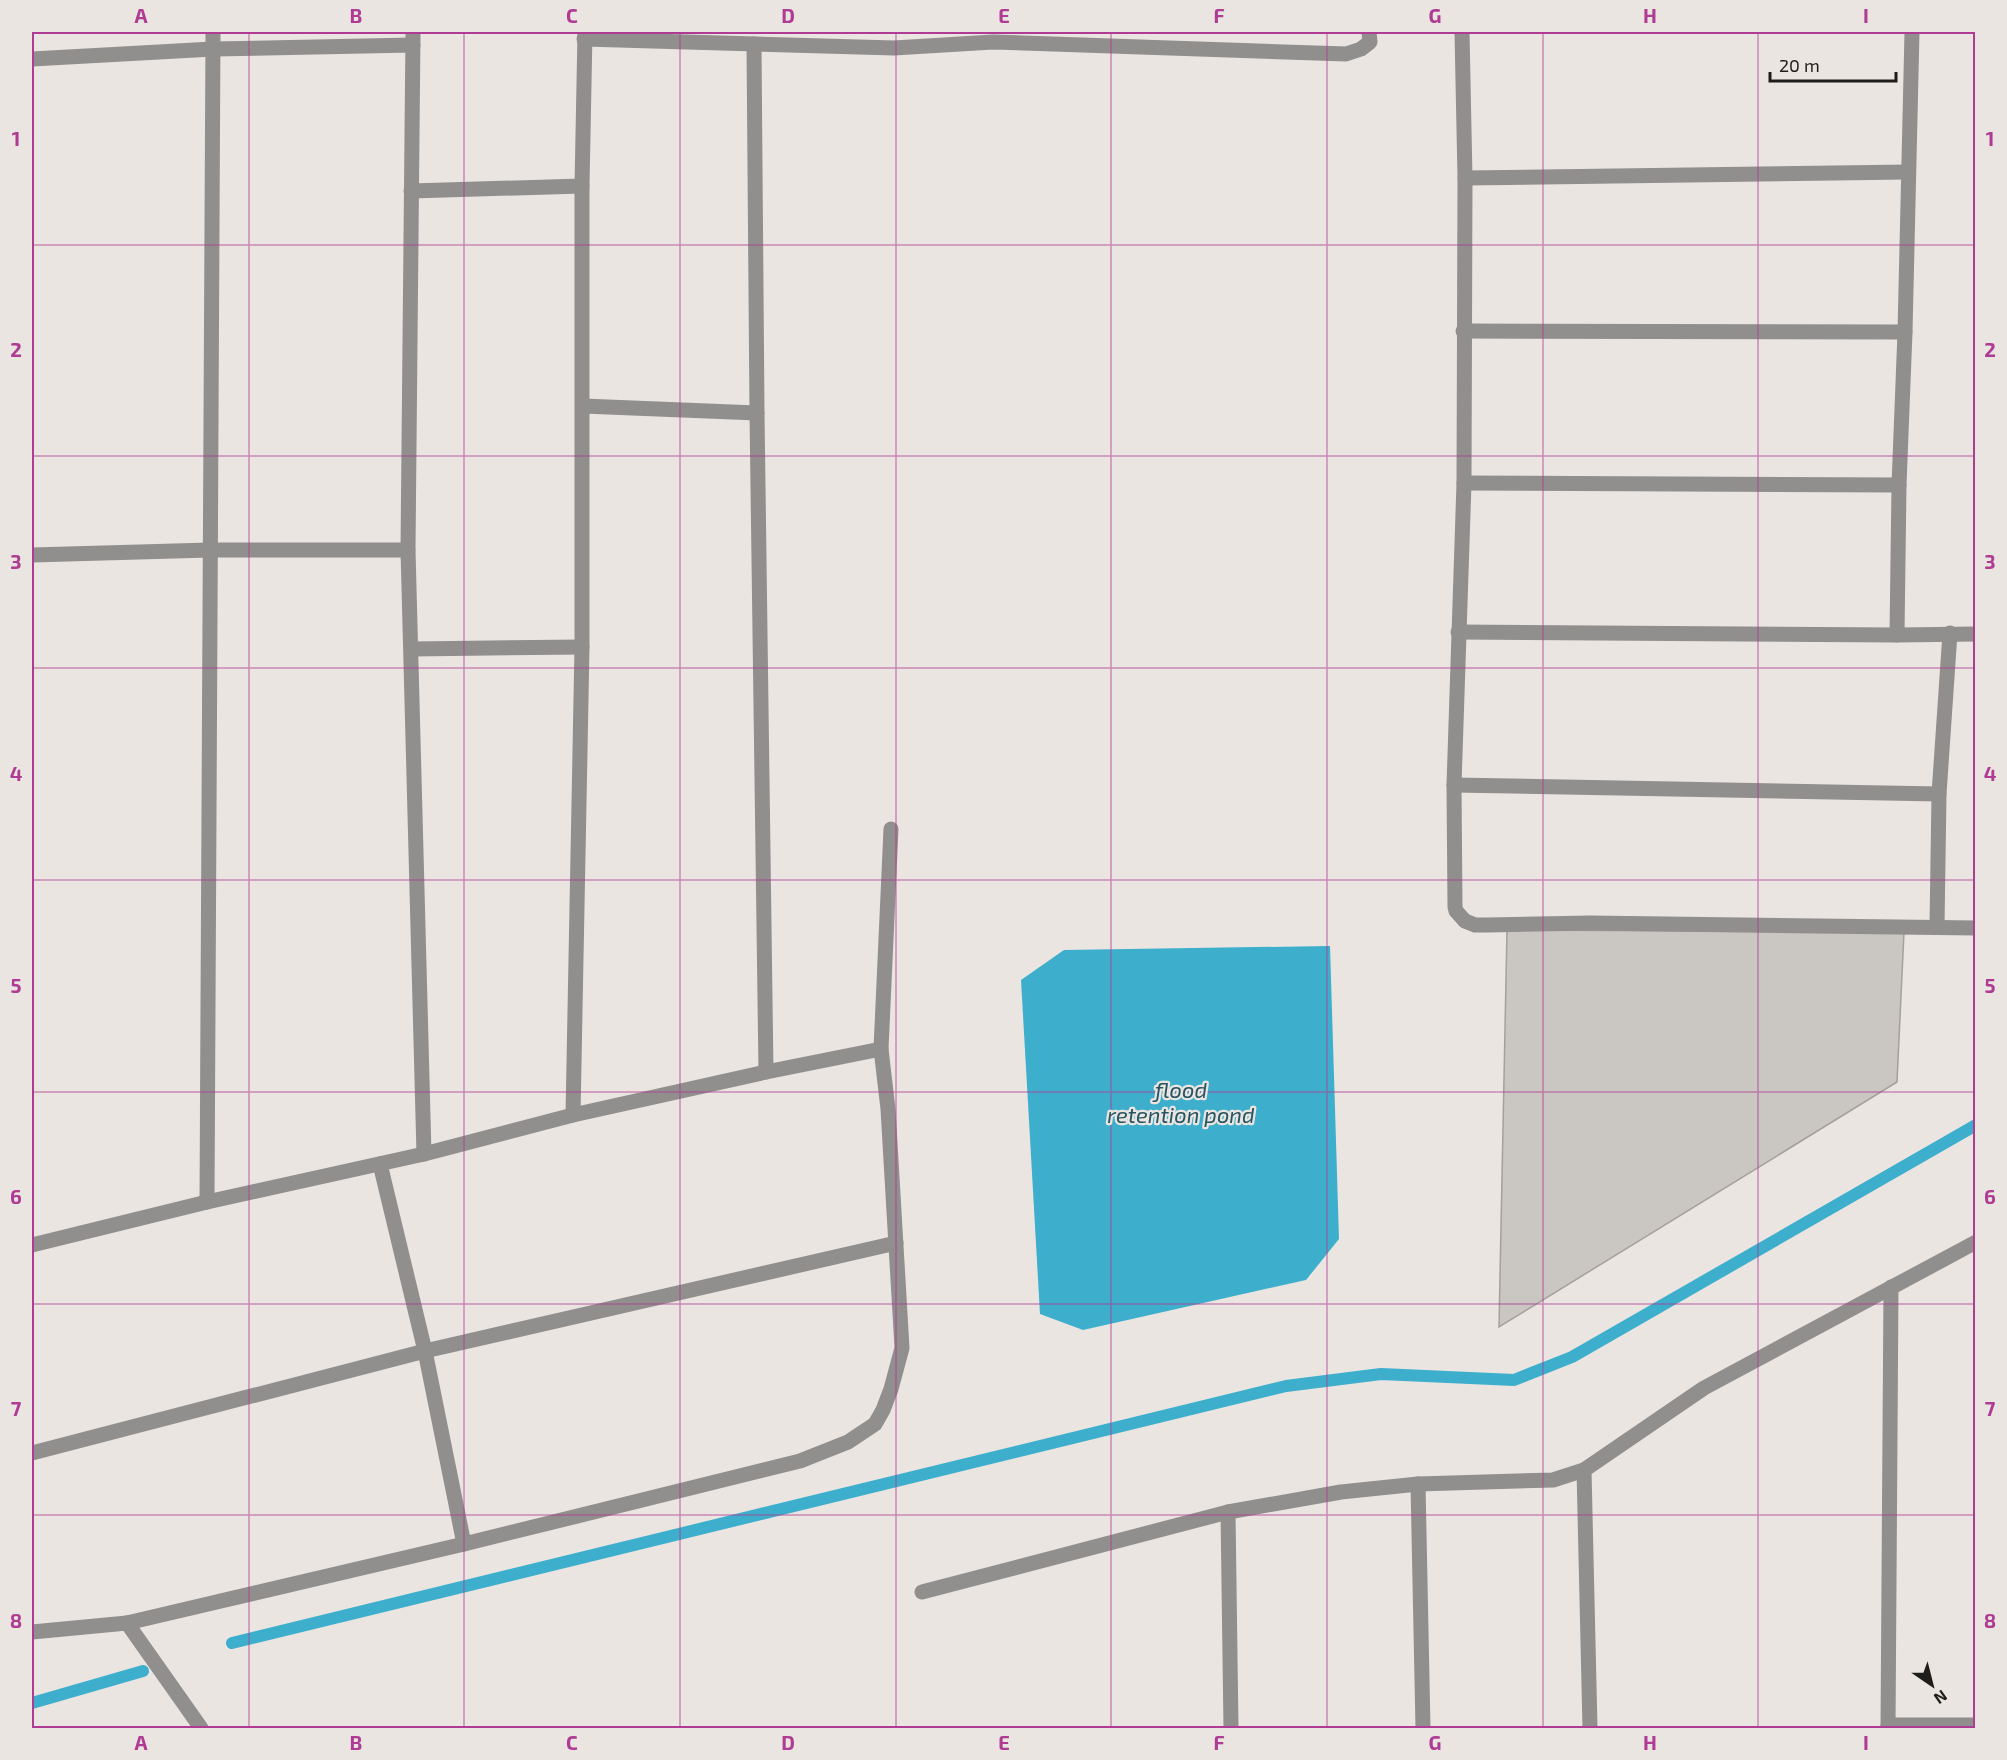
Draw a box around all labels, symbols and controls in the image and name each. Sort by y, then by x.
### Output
text: A [134,3,148,27]
text: B [350,3,362,27]
text: C [566,3,578,27]
text: D [781,3,795,27]
text: E [998,3,1010,27]
text: F [1213,3,1225,27]
text: G [1429,3,1441,27]
text: H [1643,3,1657,27]
text: I [1863,3,1869,27]
scale bar [1770,45,1896,83]
text: 20 m [1779,54,1820,76]
text: 1 [12,126,20,150]
text: 1 [1986,126,1994,150]
text: 2 [10,337,22,361]
text: 2 [1984,337,1996,361]
text: 3 [10,549,22,573]
text: 3 [1984,549,1996,573]
text: 4 [10,761,23,785]
text: 4 [1984,761,1997,785]
text: 5 [10,973,22,997]
text: 5 [1984,973,1996,997]
water label: flood retention pond [1107,1076,1255,1127]
text: 6 [10,1184,22,1208]
text: 6 [1984,1184,1996,1208]
text: 7 [11,1396,22,1420]
text: 7 [1985,1396,1996,1420]
text: 8 [10,1608,22,1632]
text: 8 [1984,1608,1996,1632]
north arrow [1902,1655,1962,1715]
text: N [1931,1687,1951,1709]
text: A [134,1730,148,1754]
text: B [350,1730,362,1754]
text: C [566,1730,578,1754]
text: D [781,1730,795,1754]
text: E [998,1730,1010,1754]
text: F [1213,1730,1225,1754]
text: G [1429,1730,1441,1754]
text: H [1643,1730,1657,1754]
text: I [1863,1730,1869,1754]

